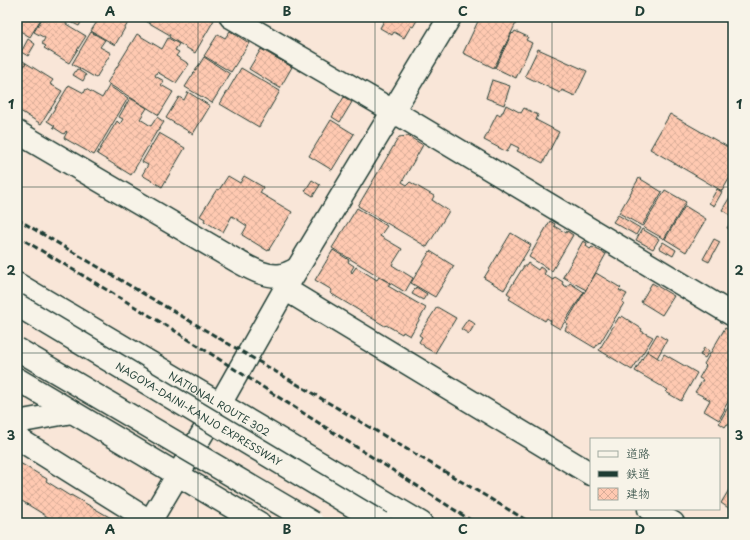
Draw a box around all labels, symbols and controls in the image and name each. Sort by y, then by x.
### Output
text: A [105,1,115,20]
text: B [283,1,292,20]
text: C [458,1,468,20]
text: D [635,1,645,20]
text: 1 [8,94,14,113]
text: 1 [736,94,742,113]
text: 2 [6,260,16,279]
text: 2 [734,260,744,279]
street label: NAGOYA-DAINI-KANJO EXPRESSWAY [113,358,286,469]
street label: NATIONAL ROUTE 302 [166,367,273,439]
text: 3 [7,425,16,444]
text: 3 [735,425,744,444]
legend [590,438,720,510]
text: 道路 [626,444,650,462]
text: 鉄道 [626,464,650,482]
text: 建物 [626,484,650,502]
text: A [105,519,115,538]
text: B [283,519,292,538]
text: C [458,519,468,538]
text: D [635,519,645,538]

